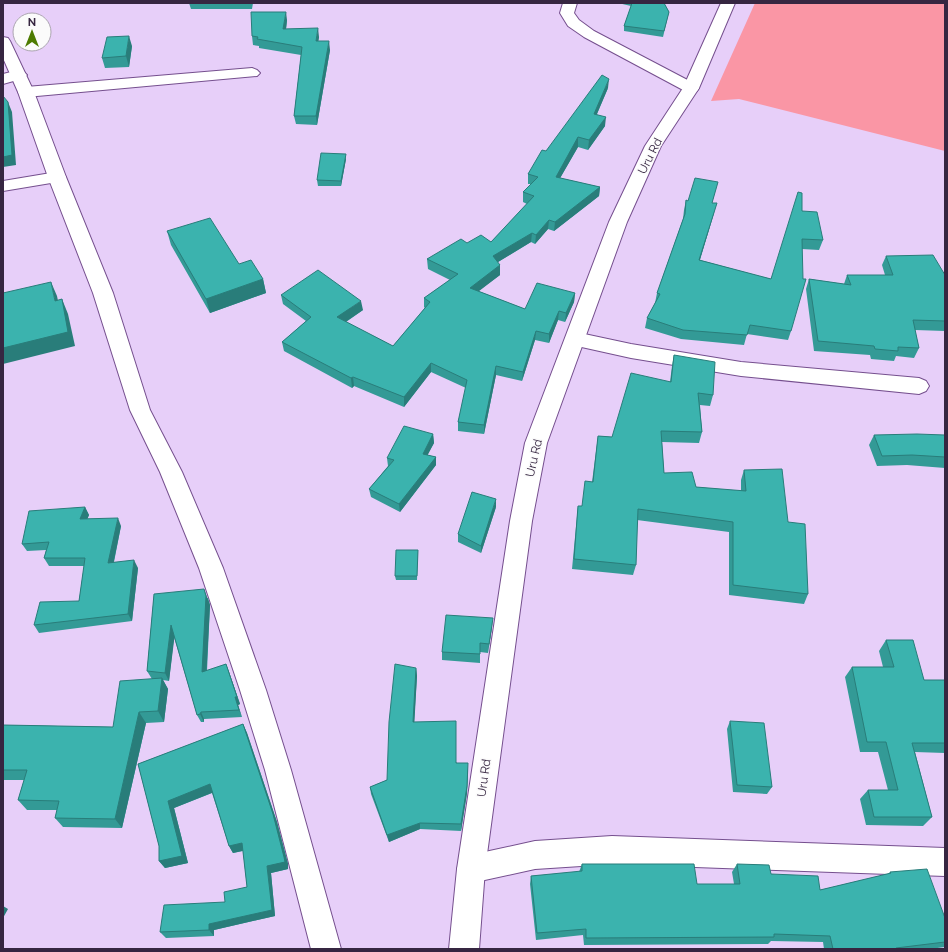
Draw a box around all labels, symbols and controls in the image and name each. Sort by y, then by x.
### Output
north arrow [12,12,52,52]
text: N [28,16,36,29]
street label: Uru Rd [635,136,665,176]
street label: Uru Rd [523,438,545,478]
street label: Uru Rd [474,758,494,798]

